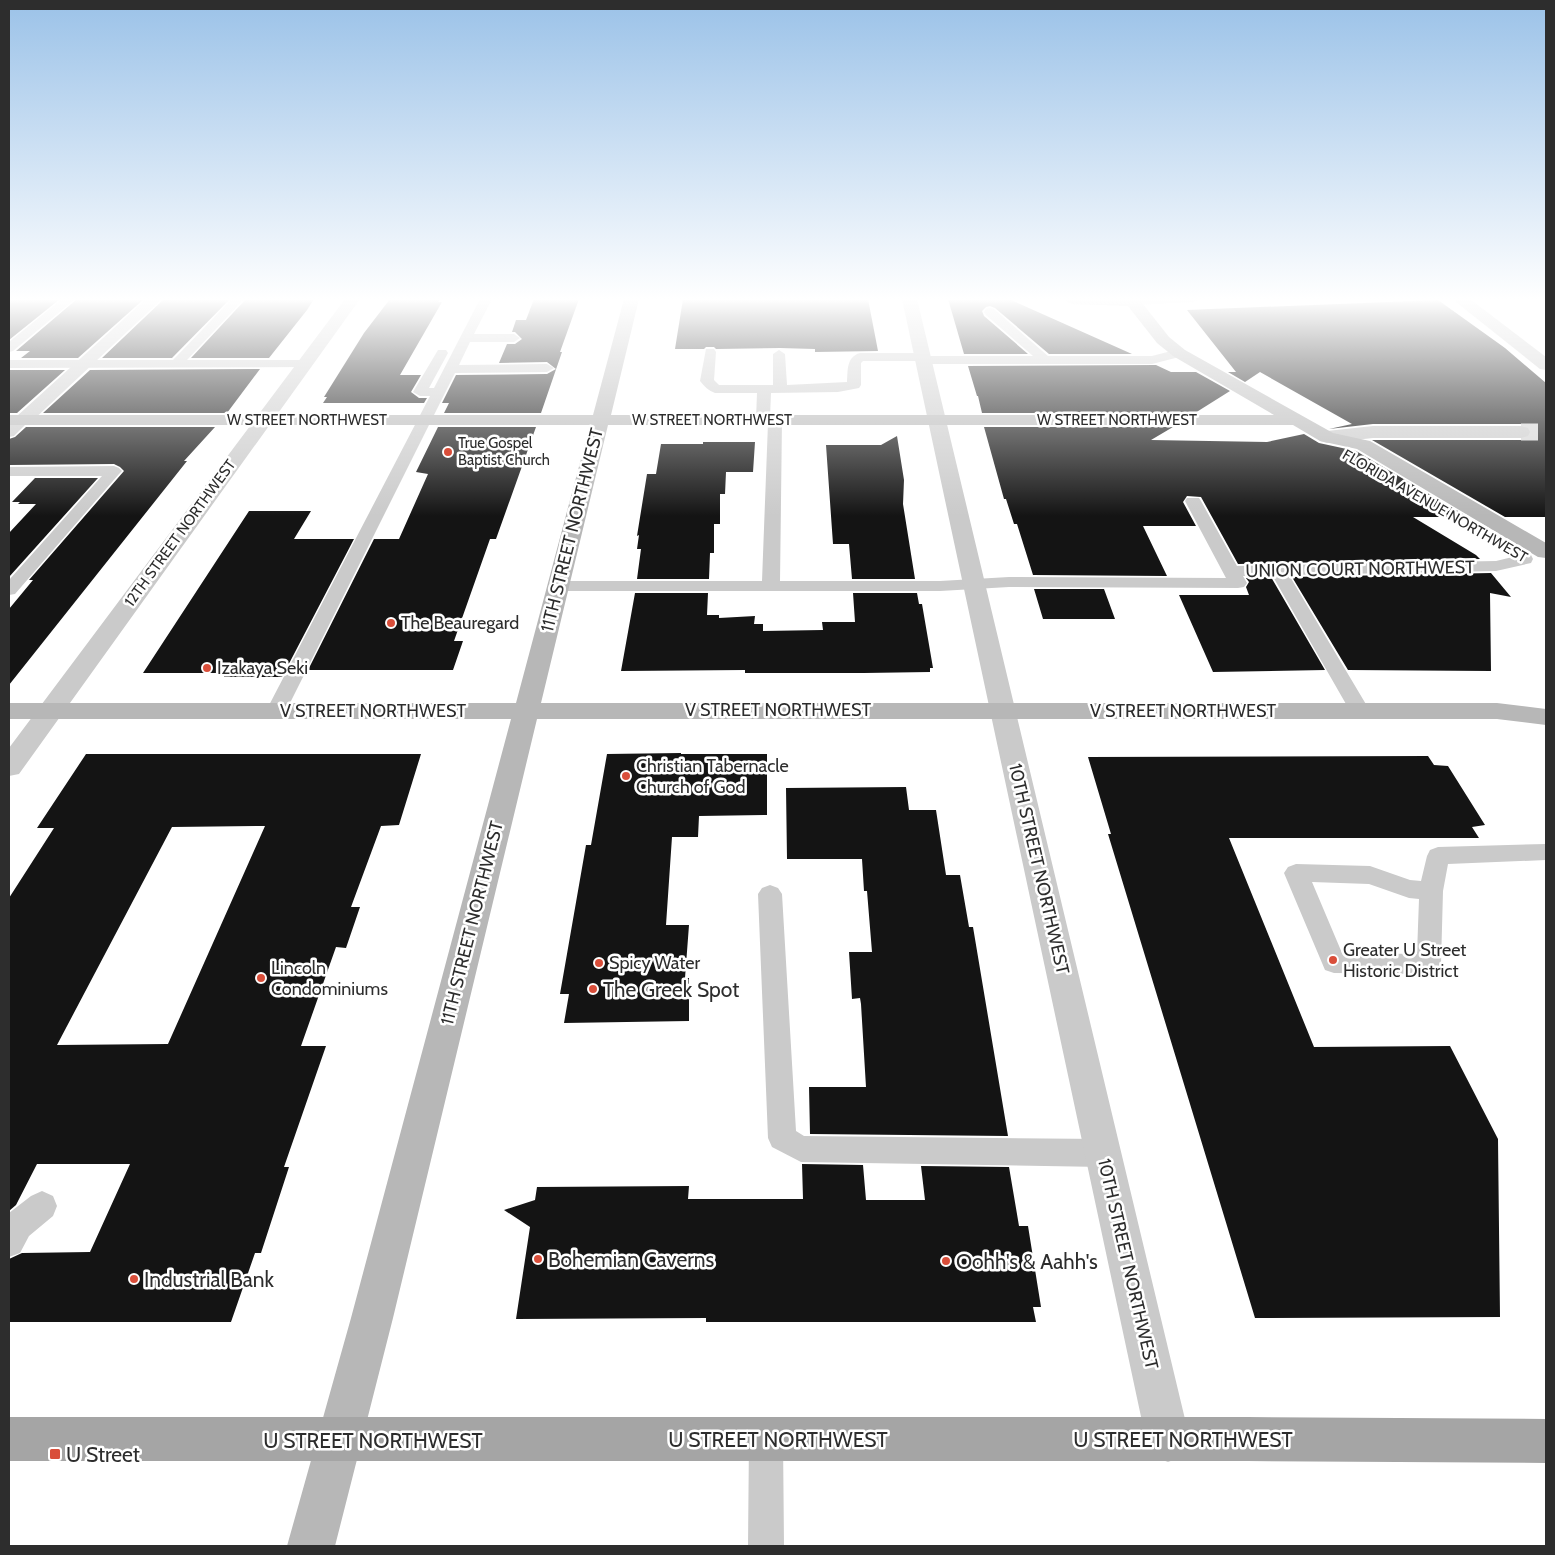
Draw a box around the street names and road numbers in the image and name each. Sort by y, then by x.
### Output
street label: W STREET NORTHWEST [227,411,387,429]
street label: W STREET NORTHWEST [632,411,792,429]
street label: W STREET NORTHWEST [1037,411,1197,429]
street label: 11TH STREET NORTHWEST [536,425,608,634]
street label: FLORIDA AVENUE NORTHWEST [1339,446,1531,566]
street label: 12TH STREET NORTHWEST [121,456,239,610]
street label: UNION COURT NORTHWEST [1245,556,1475,582]
street label: V STREET NORTHWEST [685,699,871,721]
street label: V STREET NORTHWEST [280,700,466,722]
street label: V STREET NORTHWEST [1090,700,1276,722]
street label: 10TH STREET NORTHWEST [1004,762,1074,977]
street label: 11TH STREET NORTHWEST [436,818,508,1027]
street label: 10TH STREET NORTHWEST [1093,1157,1163,1372]
street label: U STREET NORTHWEST [668,1427,888,1452]
street label: U STREET NORTHWEST [1073,1427,1293,1452]
street label: U STREET NORTHWEST [263,1428,483,1453]

